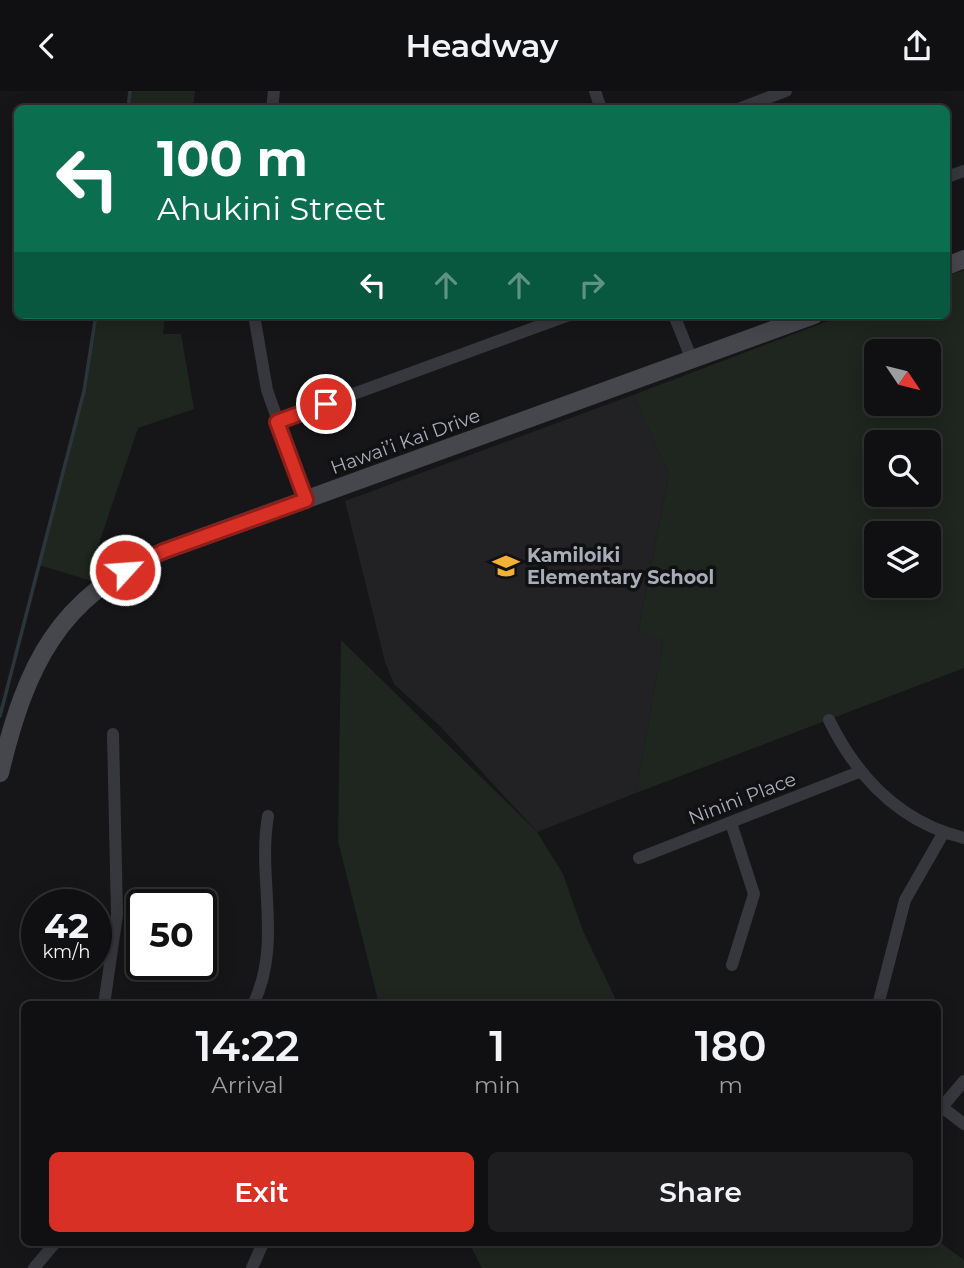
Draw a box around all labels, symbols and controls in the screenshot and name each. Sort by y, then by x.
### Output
text: Headway [406,26,558,65]
icon: back [28,27,66,65]
icon: share [898,27,936,65]
text: 100 m [157,129,308,188]
icon: left [42,133,133,224]
text: Ahukini Street [157,189,386,228]
icon: left [354,266,392,304]
icon: ahead [427,266,465,304]
icon: ahead [500,266,538,304]
icon: right [573,266,611,304]
north arrow [864,339,942,417]
map controls [864,339,941,598]
pin [296,374,356,434]
icon: arrive [307,385,345,423]
street label: Hawai’i Kai Drive [327,404,483,479]
button: search [864,430,941,507]
button: layers [864,521,941,598]
position arrow [88,533,162,607]
place label: Kamiloiki Elementary School [527,544,714,589]
school or university icon: Kamiloiki Elementary School [491,551,521,581]
street label: Ninini Place [685,767,799,830]
speed limit sign: 50 [126,889,217,980]
text: 42 [44,904,89,947]
text: km/h [42,941,91,963]
text: 14:22 [196,1020,300,1072]
text: 1 [489,1020,505,1072]
text: 180 [695,1020,766,1072]
text: Arrival [211,1071,284,1099]
text: min [474,1071,520,1099]
text: m [718,1071,743,1099]
button: Exit [49,1152,474,1232]
button: Share [488,1152,913,1232]

